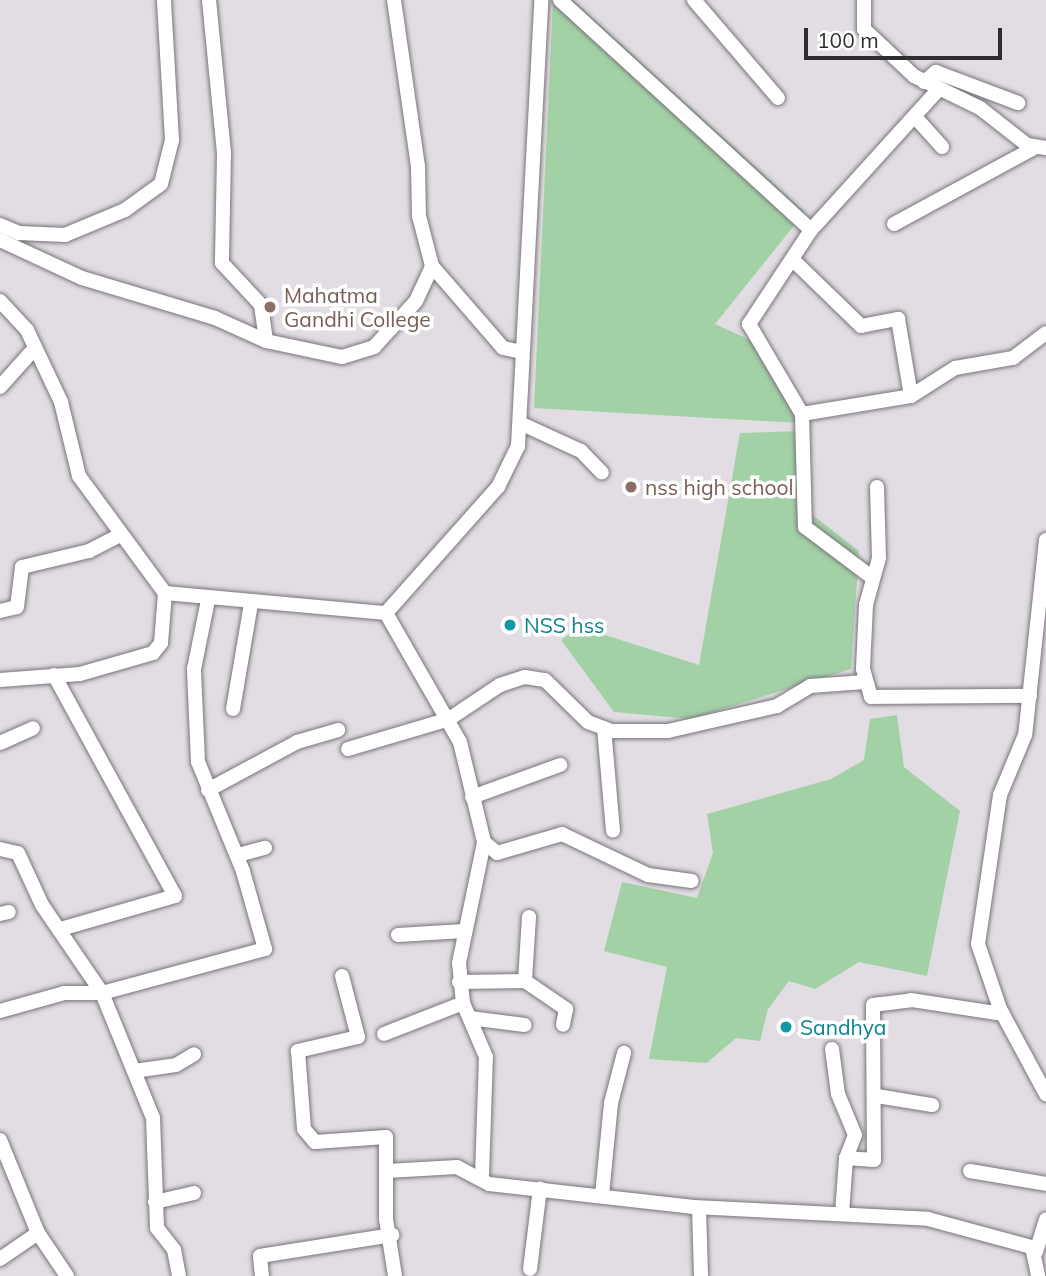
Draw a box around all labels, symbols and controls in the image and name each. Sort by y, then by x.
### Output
scale bar [808,14,1006,58]
text: 100 m [817,27,879,53]
place label: Mahatma Gandhi College [284,282,431,332]
marker: Mahatma Gandhi College [262,299,278,315]
place label: nss high school [645,474,793,500]
marker: nss high school [623,479,639,495]
place label: NSS hss [524,612,604,638]
marker: NSS hss [502,617,518,633]
place label: Sandhya [800,1014,886,1040]
marker: Sandhya [778,1019,794,1035]

